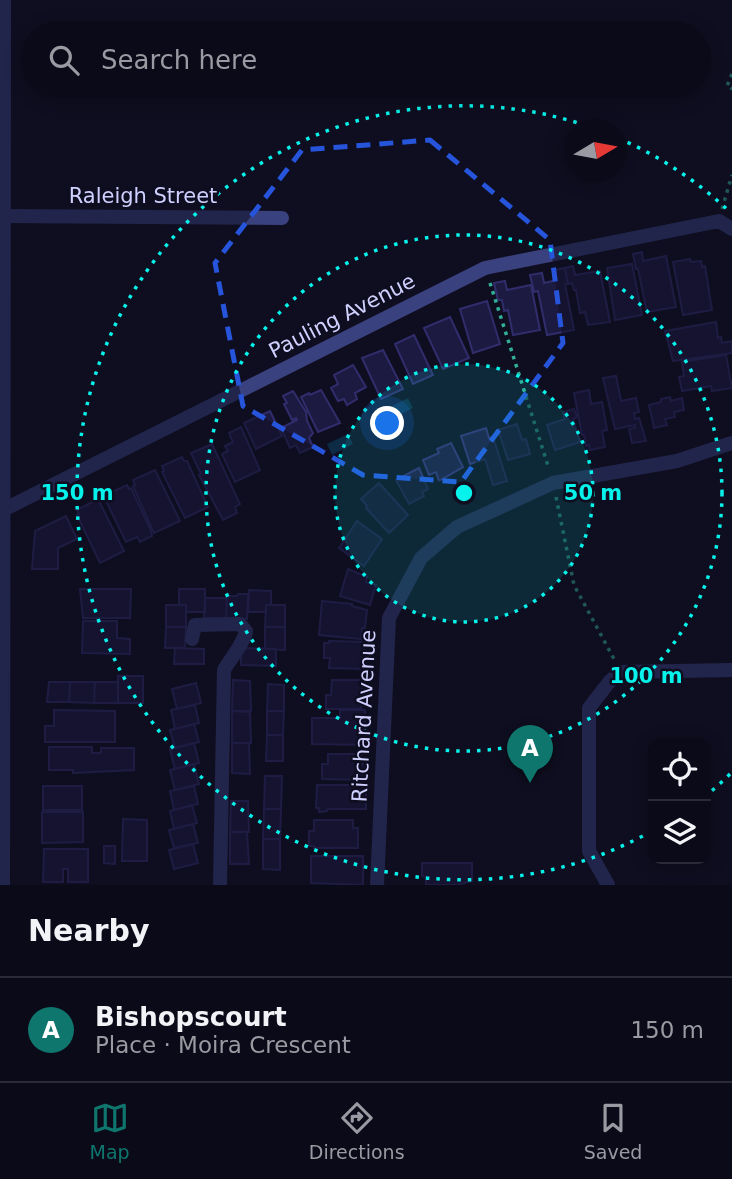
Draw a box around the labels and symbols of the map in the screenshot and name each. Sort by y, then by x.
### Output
north arrow [564,119,627,182]
street label: Raleigh Street [69,184,217,208]
street label: Pauling Avenue [265,269,419,363]
your location [370,406,404,440]
text: 150 m [40,481,114,505]
centre of rings [452,481,476,505]
text: 50 m [564,481,622,505]
street label: Ritchard Avenue [347,629,381,803]
text: 100 m [609,664,683,688]
pin: A [507,725,553,783]

